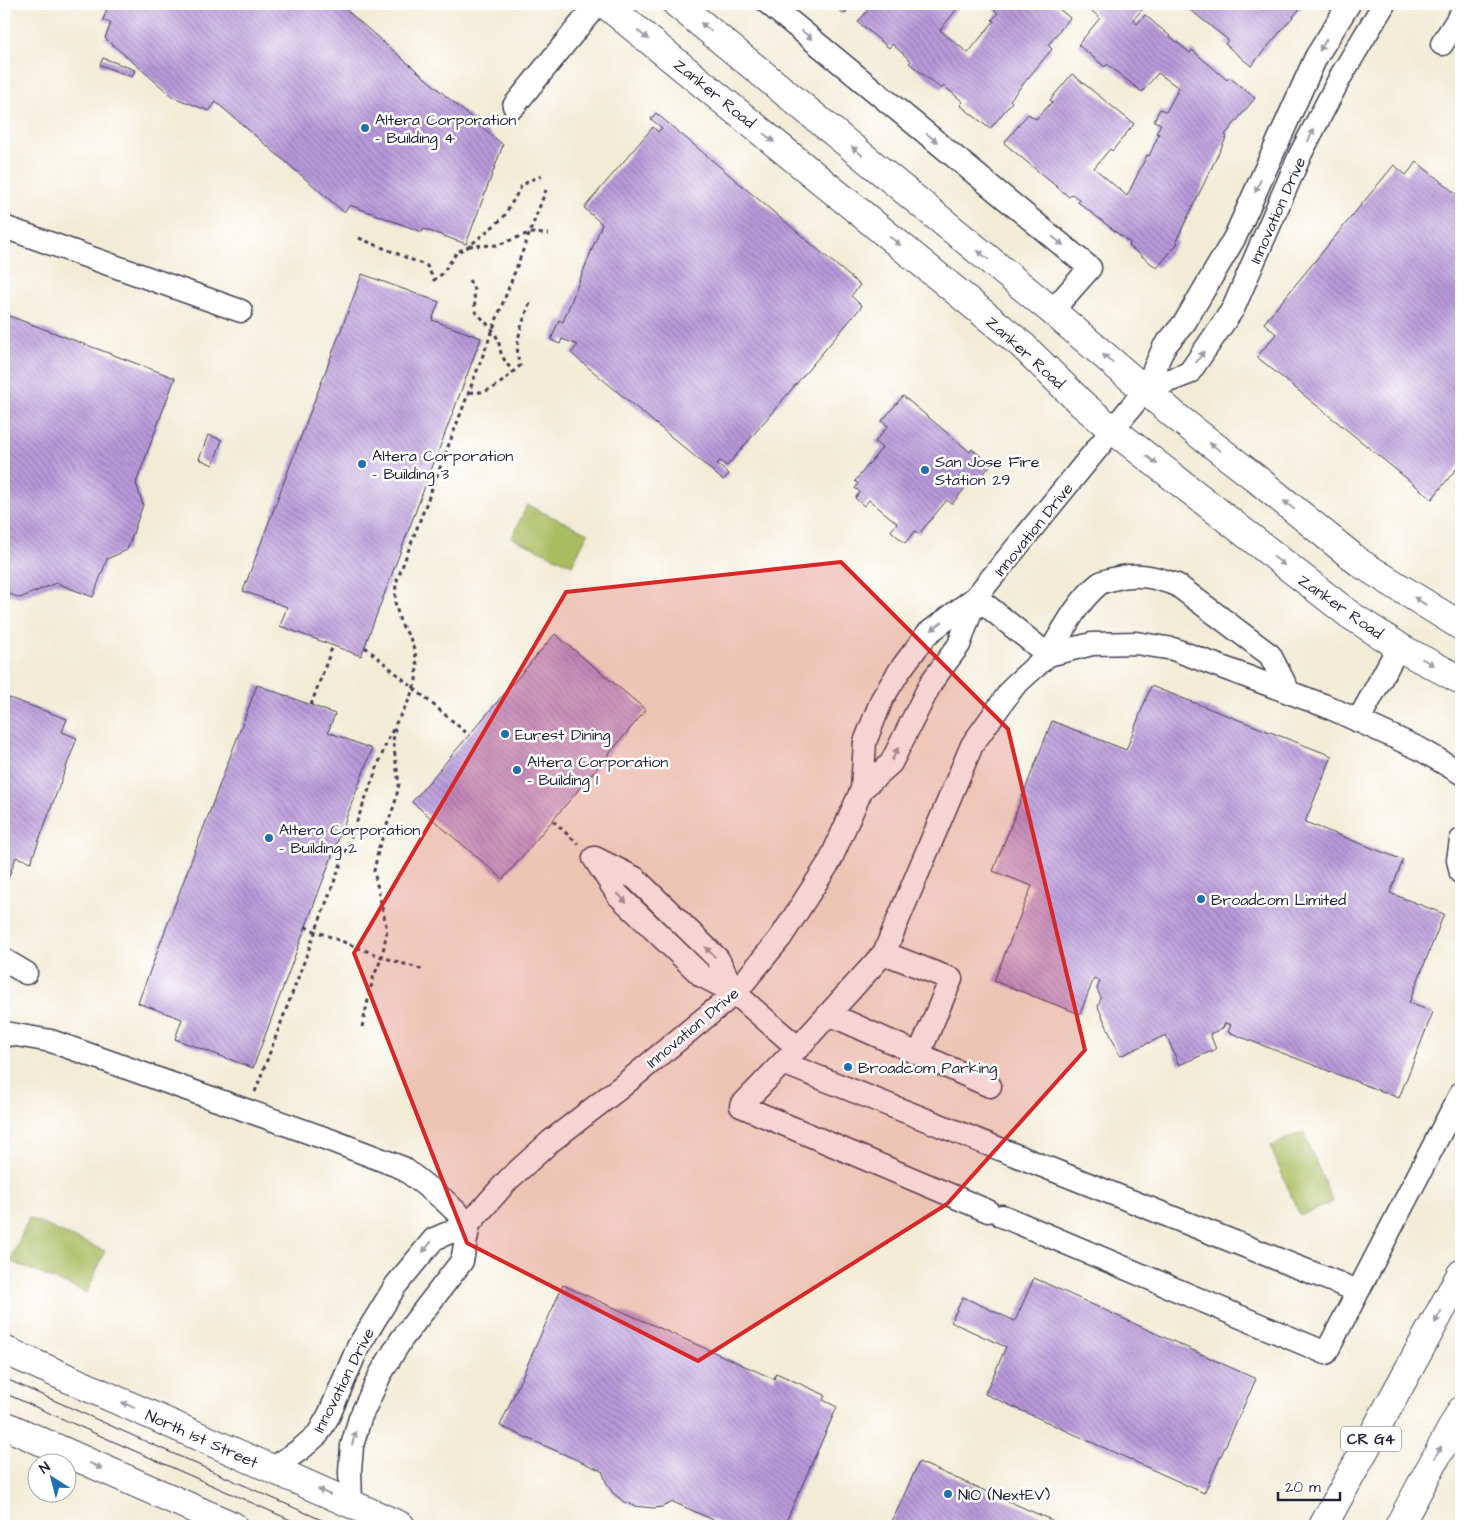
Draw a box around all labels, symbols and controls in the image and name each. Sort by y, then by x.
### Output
one-way arrow [700,22,713,33]
one-way arrow [636,29,649,40]
one-way arrow [800,29,813,40]
one-way arrow [1319,39,1328,52]
street label: Zanker Road [669,54,760,134]
place label: Altera Corporation - Building 4 [375,109,516,150]
marker: Altera Corporation - Building 4 [359,122,371,134]
one-way arrow [1307,127,1315,142]
one-way arrow [762,132,775,143]
one-way arrow [925,133,938,144]
one-way arrow [851,146,864,157]
street label: Innovation Drive [1245,153,1311,267]
one-way arrow [1253,179,1261,193]
one-way arrow [888,235,901,246]
one-way arrow [1051,236,1064,247]
one-way arrow [977,249,990,260]
street label: Zanker Road [981,311,1070,394]
one-way arrow [1195,351,1205,364]
one-way arrow [1101,353,1114,364]
one-way arrow [1209,441,1222,452]
place label: Altera Corporation - Building 3 [372,445,513,486]
place label: San Jose Fire Station 29 [935,451,1040,491]
one-way arrow [1145,455,1159,465]
marker: Altera Corporation - Building 3 [356,458,368,470]
marker: San Jose Fire Station 29 [919,464,931,476]
street label: Innovation Drive [989,478,1079,581]
one-way arrow [1283,500,1296,511]
one-way arrow [1272,556,1286,566]
street label: Zanker Road [1294,569,1387,644]
one-way arrow [1413,596,1426,606]
one-way arrow [931,621,944,632]
one-way arrow [1421,658,1434,667]
place label: Eurest Dining [515,724,610,747]
marker: Eurest Dining [499,728,511,740]
one-way arrow [891,747,899,761]
place label: Altera Corporation - Building 1 [527,751,668,792]
marker: Altera Corporation - Building 1 [511,764,523,776]
place label: Altera Corporation - Building 2 [279,819,420,860]
marker: Altera Corporation - Building 2 [263,832,275,844]
place label: Broadcom Limited [1211,889,1346,911]
one-way arrow [616,891,628,903]
marker: Broadcom Limited [1195,893,1207,905]
one-way arrow [705,946,717,958]
street label: Innovation Drive [642,982,744,1073]
place label: Broadcom Parking [858,1057,997,1080]
marker: Broadcom Parking [842,1061,854,1073]
one-way arrow [422,1241,433,1254]
one-way arrow [1434,1310,1442,1324]
street label: Innovation Drive [308,1324,380,1437]
one-way arrow [121,1400,135,1408]
street label: North 1st Street [142,1404,262,1474]
road number: CR G4 [1341,1426,1401,1452]
one-way arrow [351,1431,359,1446]
one-way arrow [1434,1446,1443,1459]
north arrow [28,1452,78,1502]
text: N [36,1457,55,1479]
one-way arrow [89,1463,103,1471]
scale bar [1278,1470,1340,1502]
text: 20 m [1285,1477,1321,1498]
place label: NIO (NextEV) [958,1484,1051,1506]
one-way arrow [317,1488,331,1496]
marker: NIO (NextEV) [942,1488,954,1500]

